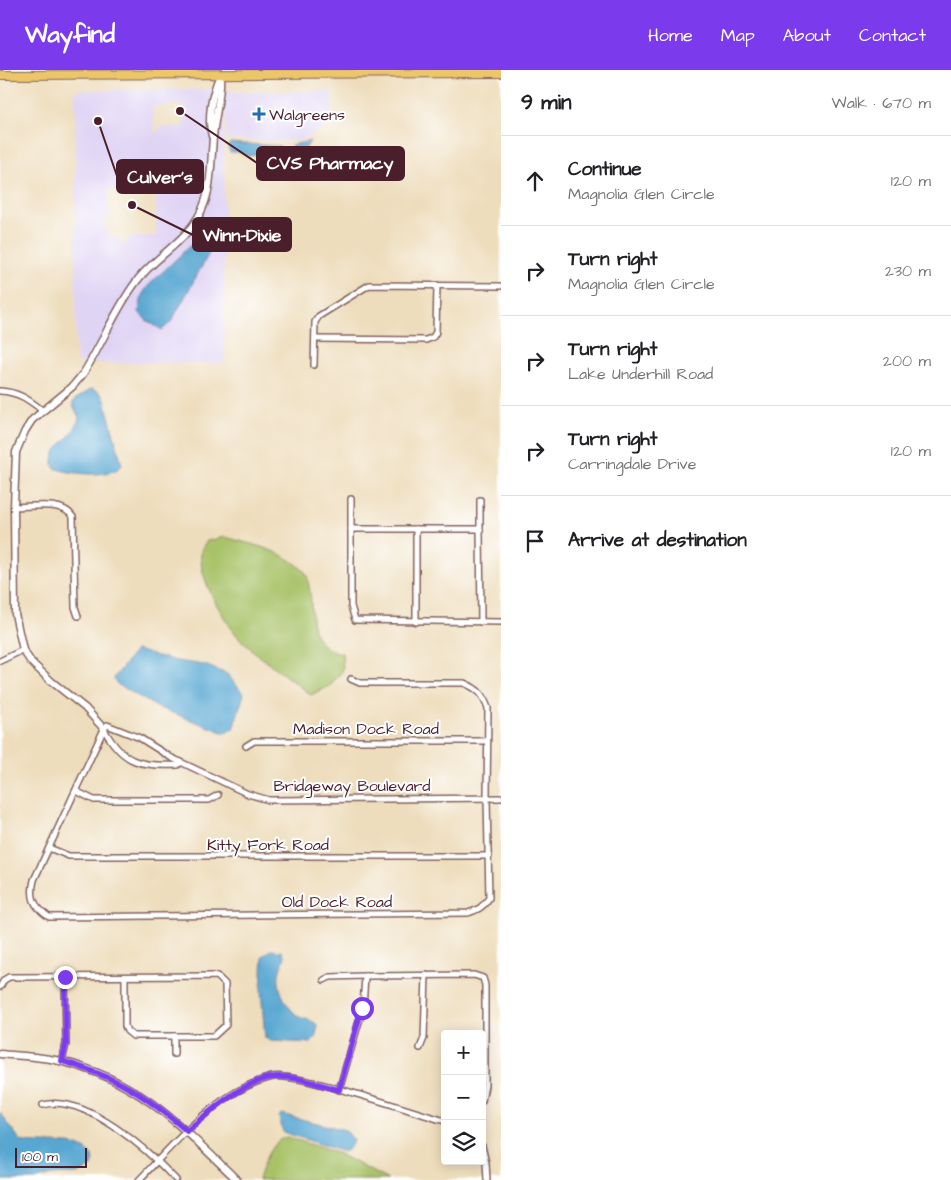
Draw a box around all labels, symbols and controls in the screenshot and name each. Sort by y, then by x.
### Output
text: Wayfind [25,18,115,52]
text: Home [648,23,693,48]
text: Map [721,23,755,48]
text: About [783,23,831,48]
text: Contact [859,23,926,48]
text: 9 min [521,88,571,117]
text: Walk · 670 m [832,92,931,114]
place label: Walgreens [269,104,345,127]
marker: Walgreens [253,108,265,120]
callout: CVS Pharmacy [257,147,404,180]
text: CVS Pharmacy [267,151,393,177]
text: Continue [568,156,642,183]
callout: Culver's [117,160,203,193]
text: Culver's [127,165,193,190]
icon: ahead [521,167,549,195]
text: 120 m [891,170,931,192]
text: Magnolia Glen Circle [568,183,715,205]
callout: Winn-Dixie [193,218,291,251]
text: Winn-Dixie [202,223,282,248]
text: Turn right [568,246,657,273]
icon: right [521,257,549,285]
text: 230 m [885,260,931,282]
text: Magnolia Glen Circle [568,273,715,295]
text: Turn right [568,336,657,363]
icon: right [521,347,549,375]
text: 200 m [883,350,931,372]
text: Lake Underhill Road [568,363,713,385]
text: Turn right [568,426,657,453]
icon: right [521,437,549,465]
text: 120 m [891,440,931,462]
text: Carringdale Drive [568,453,696,475]
icon: arrive [521,527,549,555]
text: Arrive at destination [568,527,747,554]
street label: Madison Dock Road [293,718,439,740]
street label: Bridgeway Boulevard [273,775,431,798]
street label: Kitty Fork Road [207,834,329,857]
street label: Old Dock Road [282,891,392,913]
route end [54,966,77,989]
route start [351,997,374,1020]
map controls [441,1030,486,1165]
button: + [441,1030,486,1075]
button: − [441,1075,486,1120]
button: layers [441,1120,486,1165]
scale bar [15,1145,88,1168]
text: 100 m [22,1147,58,1167]

